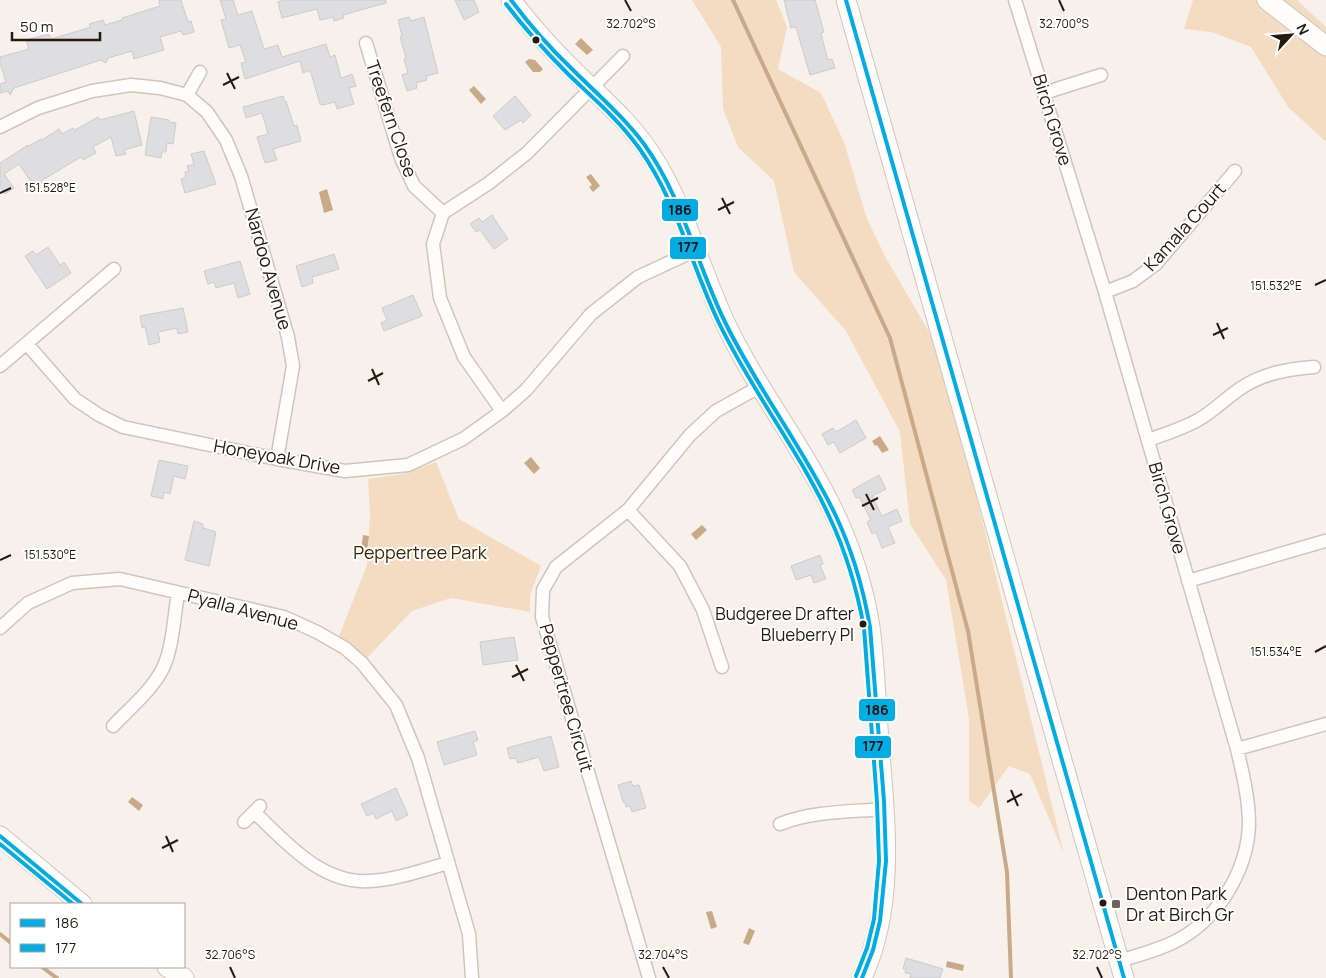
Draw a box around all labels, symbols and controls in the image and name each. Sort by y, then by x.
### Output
scale bar [12,10,100,42]
north arrow [1266,10,1316,60]
text: 32.702°S [606,15,656,32]
text: 32.700°S [1039,15,1089,32]
text: 50 m [20,16,54,37]
text: N [1292,20,1314,38]
unlabelled marker [531,35,541,45]
street label: Treefern Close [361,57,423,180]
street label: Birch Grove [1028,71,1078,168]
street label: Kamala Court [1138,177,1231,276]
text: 151.528°E [24,179,76,196]
line badge: 186 [661,198,699,222]
text: 186 [668,200,692,219]
street label: Nardoo Avenue [240,205,298,333]
line badge: 177 [669,236,707,260]
text: 177 [677,237,699,256]
text: 151.532°E [1250,277,1302,294]
street label: Honeyoak Drive [212,433,342,479]
street label: Birch Grove [1143,459,1193,556]
park label: Peppertree Park [353,540,488,564]
text: 151.530°E [24,546,76,563]
street label: Pyalla Avenue [185,583,301,635]
place label: Budgeree Dr after Blueberry Pl [715,602,854,646]
marker: Budgeree Dr after Blueberry Pl [858,619,868,629]
street label: Peppertree Circuit [534,621,600,775]
text: 151.534°E [1250,643,1302,660]
line badge: 186 [858,698,896,722]
text: 186 [865,700,889,719]
line badge: 177 [854,735,892,759]
text: 177 [862,736,884,755]
place label: Denton Park Dr at Birch Gr [1126,881,1234,926]
unlabelled marker [1098,898,1108,908]
marker: Denton Park Dr at Birch Gr [1110,898,1122,910]
legend [10,903,185,968]
text: 186 [55,912,79,933]
text: 177 [55,937,76,958]
text: 32.706°S [205,946,255,963]
text: 32.704°S [638,946,688,963]
text: 32.702°S [1072,946,1122,963]

